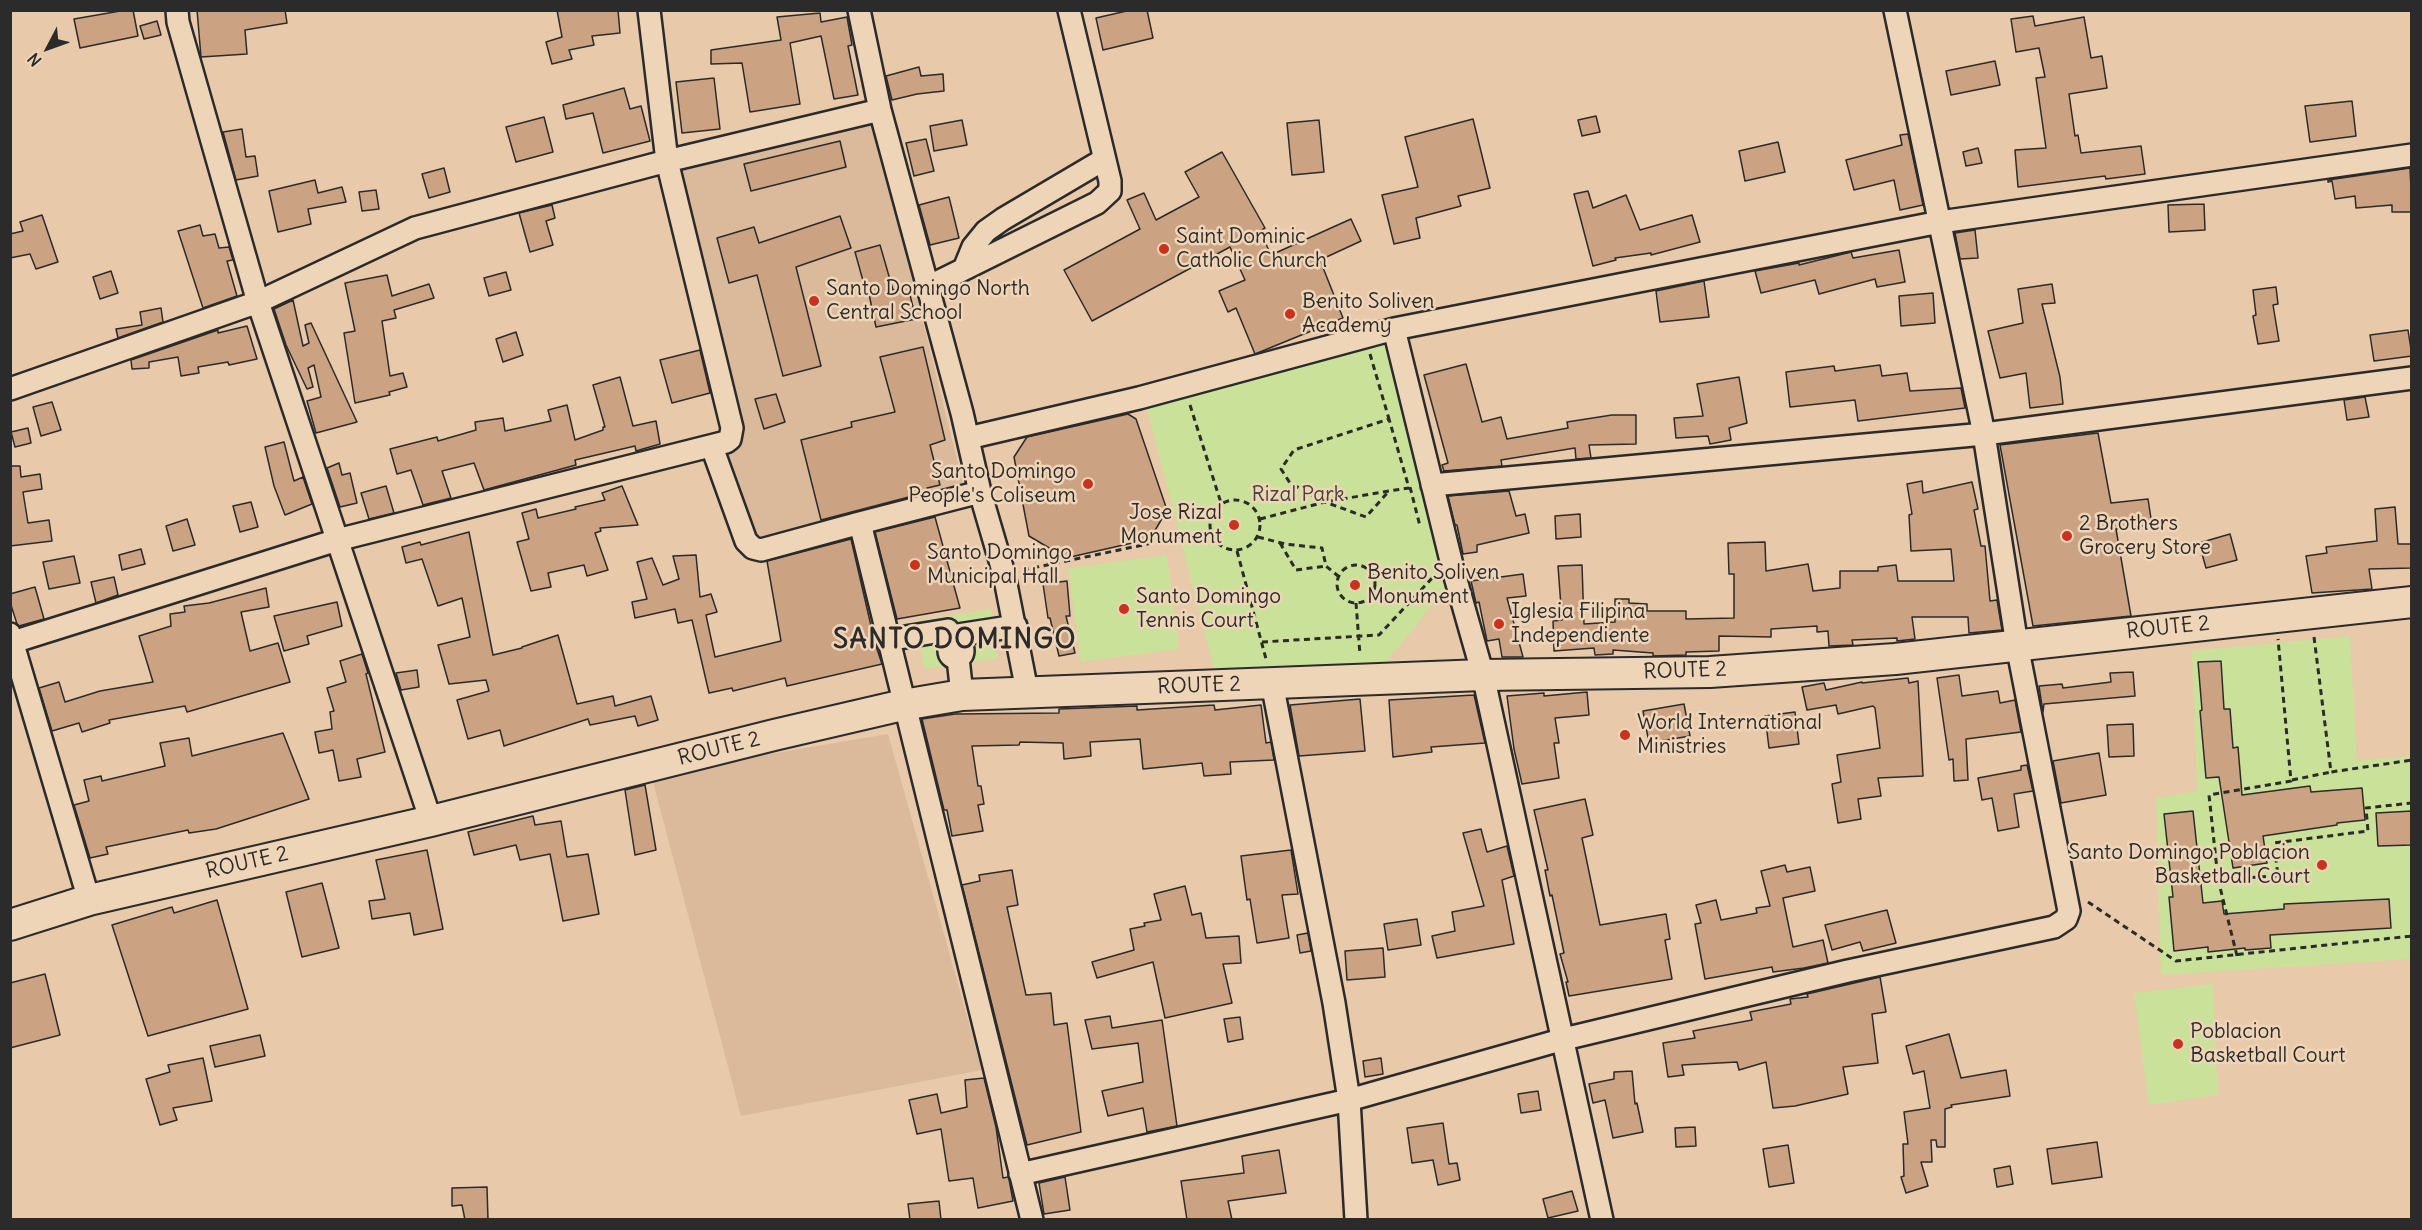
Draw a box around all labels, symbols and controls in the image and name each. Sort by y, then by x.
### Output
north arrow [18,18,78,78]
text: N [23,49,46,71]
place label: Saint Dominic Catholic Church [1176,224,1327,274]
marker: Saint Dominic Catholic Church [1157,242,1171,256]
place label: Santo Domingo North Central School [826,276,1030,326]
place label: Benito Soliven Academy [1302,289,1434,339]
marker: Santo Domingo North Central School [807,294,821,308]
marker: Benito Soliven Academy [1283,307,1297,321]
place label: Santo Domingo People's Coliseum [908,459,1076,509]
marker: Santo Domingo People's Coliseum [1081,477,1095,491]
park label: Rizal Park [1251,482,1345,508]
place label: Jose Rizal Monument [1120,500,1222,550]
place label: 2 Brothers Grocery Store [2079,511,2211,561]
marker: Jose Rizal Monument [1227,518,1241,532]
marker: 2 Brothers Grocery Store [2060,529,2074,543]
place label: Santo Domingo Municipal Hall [927,540,1072,590]
marker: Santo Domingo Municipal Hall [908,558,922,572]
place label: Benito Soliven Monument [1367,560,1499,610]
marker: Benito Soliven Monument [1348,578,1362,592]
place label: Santo Domingo Tennis Court [1136,584,1281,634]
place label: Iglesia Filipina Independiente [1511,599,1650,649]
marker: Santo Domingo Tennis Court [1117,602,1131,616]
street label: ROUTE 2 [2125,611,2211,645]
marker: Iglesia Filipina Independiente [1492,617,1506,631]
district label: SANTO DOMINGO [833,624,1077,656]
street label: ROUTE 2 [1643,657,1727,685]
street label: ROUTE 2 [1157,672,1241,700]
place label: World International Ministries [1637,710,1822,760]
street label: ROUTE 2 [675,727,763,771]
marker: World International Ministries [1618,728,1632,742]
place label: Santo Domingo Poblacion Basketball Court [2068,840,2310,890]
street label: ROUTE 2 [203,841,291,885]
marker: Santo Domingo Poblacion Basketball Court [2315,858,2329,872]
place label: Poblacion Basketball Court [2190,1019,2346,1069]
marker: Poblacion Basketball Court [2171,1037,2185,1051]

